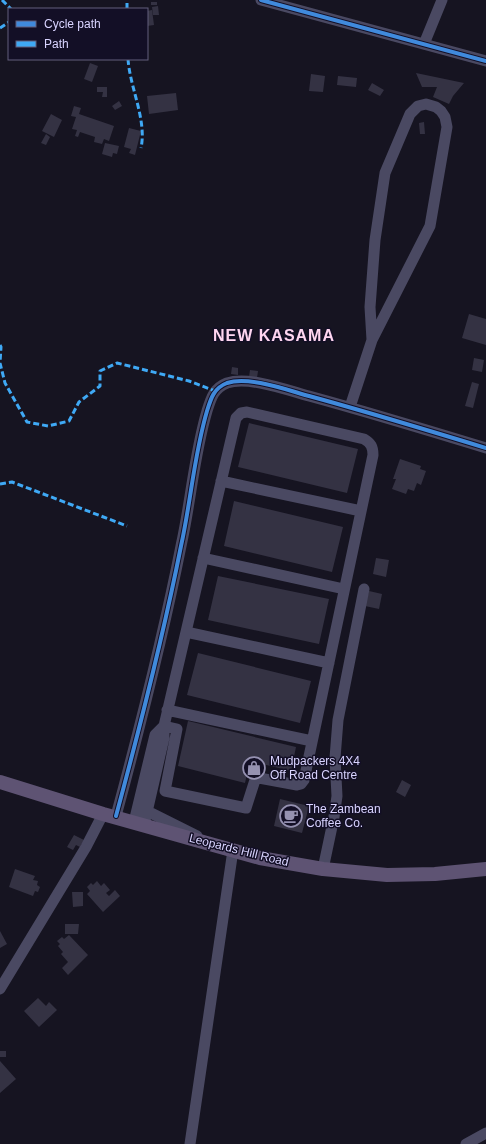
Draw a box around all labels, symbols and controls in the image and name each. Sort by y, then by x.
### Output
legend [8,8,148,60]
text: Cycle path [44,17,101,31]
text: Path [44,37,69,51]
district label: NEW KASAMA [213,327,335,344]
place label: Mudpackers 4X4 Off Road Centre [270,754,360,782]
shop icon: Mudpackers 4X4 Off Road Centre [241,755,267,781]
place label: The Zambean Coffee Co. [306,802,381,830]
cafe icon: The Zambean Coffee Co. [278,803,304,829]
street label: Leopards Hill Road [188,831,290,869]

